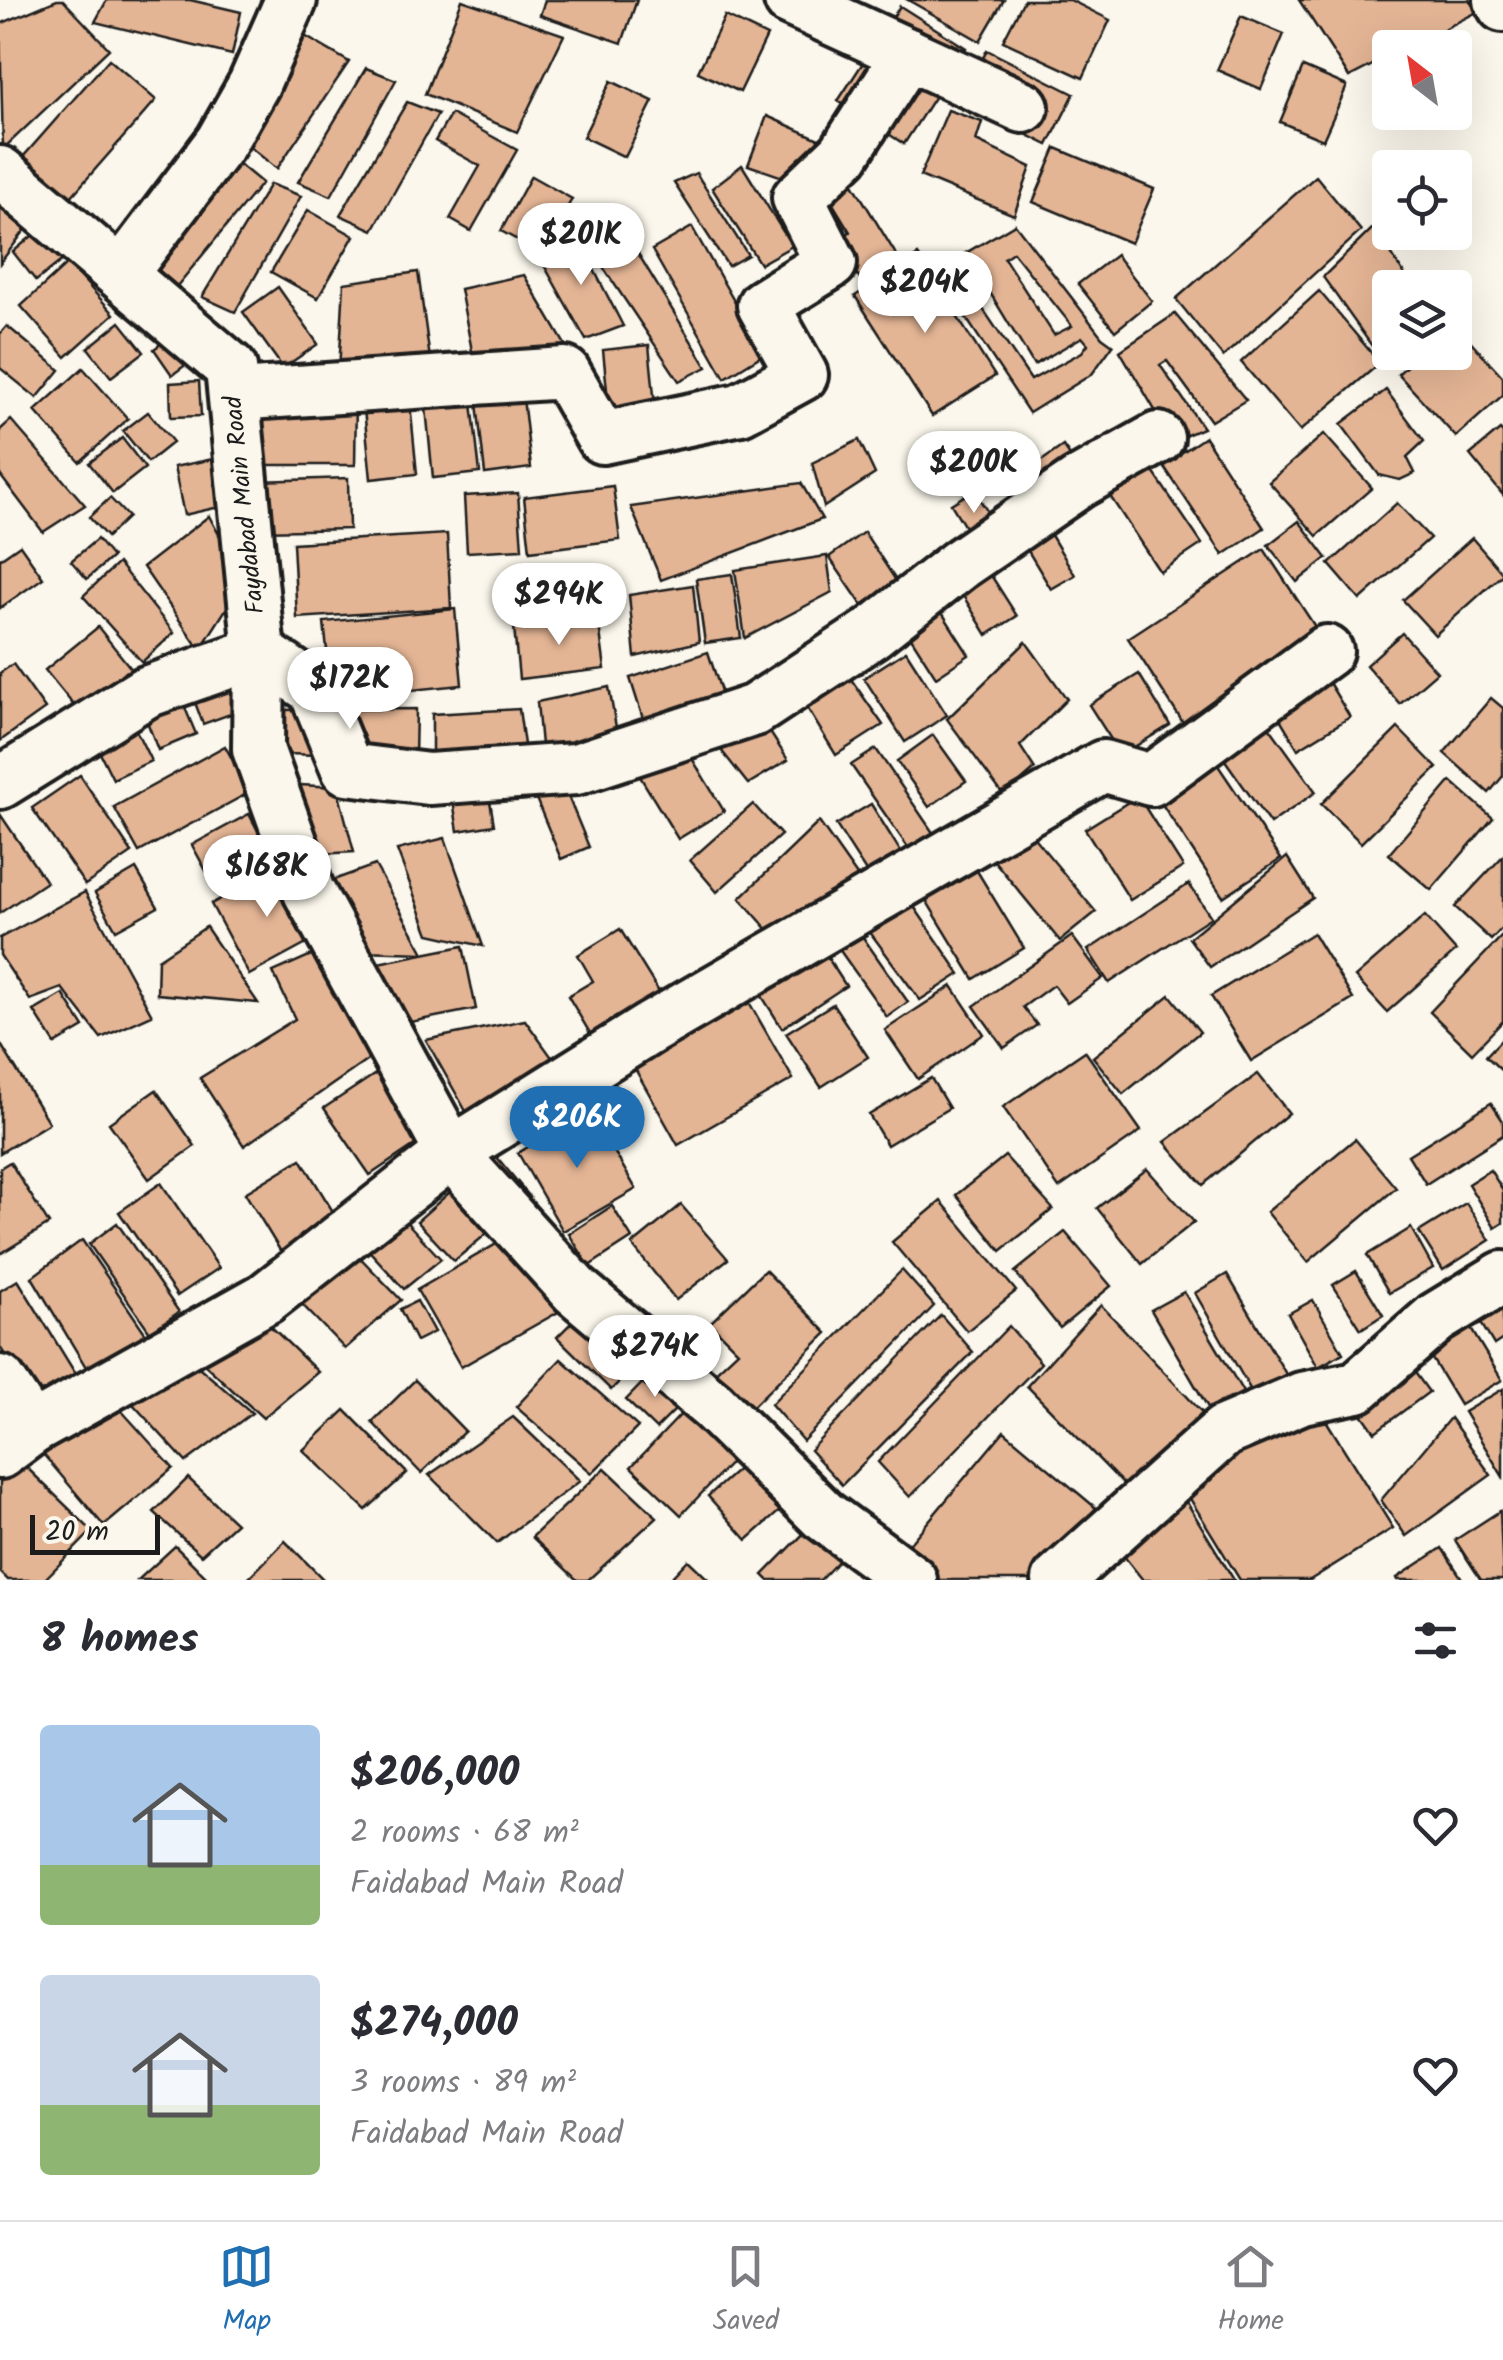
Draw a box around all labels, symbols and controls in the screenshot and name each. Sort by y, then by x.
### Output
north arrow [1372,30,1472,130]
map controls [1372,30,1472,370]
button: locate [1372,150,1472,250]
pin: $201K [511,203,651,288]
text: $201K [540,210,622,261]
pin: $204K [855,251,995,336]
text: $204K [880,258,970,309]
button: layers [1372,270,1472,370]
street label: Faydabad Main Road [214,393,276,616]
pin: $200K [904,431,1044,516]
text: $200K [929,438,1019,489]
pin: $294K [489,563,629,648]
text: $294K [514,570,604,621]
pin: $172K [280,647,420,732]
text: $172K [309,654,391,705]
pin: $168K [197,835,337,920]
text: $168K [225,842,309,893]
pin: $206K [507,1086,647,1171]
text: $206K [532,1093,622,1144]
pin: $274K [585,1315,725,1400]
text: $274K [610,1322,700,1373]
scale bar [30,1510,160,1554]
text: 20 m [45,1510,109,1555]
text: 8 homes [40,1607,198,1674]
icon: filters [1408,1613,1463,1668]
text: $206,000 [350,1741,519,1808]
icon: home [120,1765,240,1885]
icon: heart [1408,1798,1463,1853]
text: 2 rooms · 68 m² [350,1808,579,1859]
text: Faidabad Main Road [350,1859,623,1910]
text: $274,000 [350,1991,518,2058]
icon: home [120,2015,240,2135]
icon: heart [1408,2048,1463,2103]
text: 3 rooms · 89 m² [350,2058,576,2109]
text: Faidabad Main Road [350,2109,623,2160]
tab: Map [219,2239,274,2344]
tab: Saved [713,2239,779,2344]
tab: Home [1217,2239,1284,2344]

